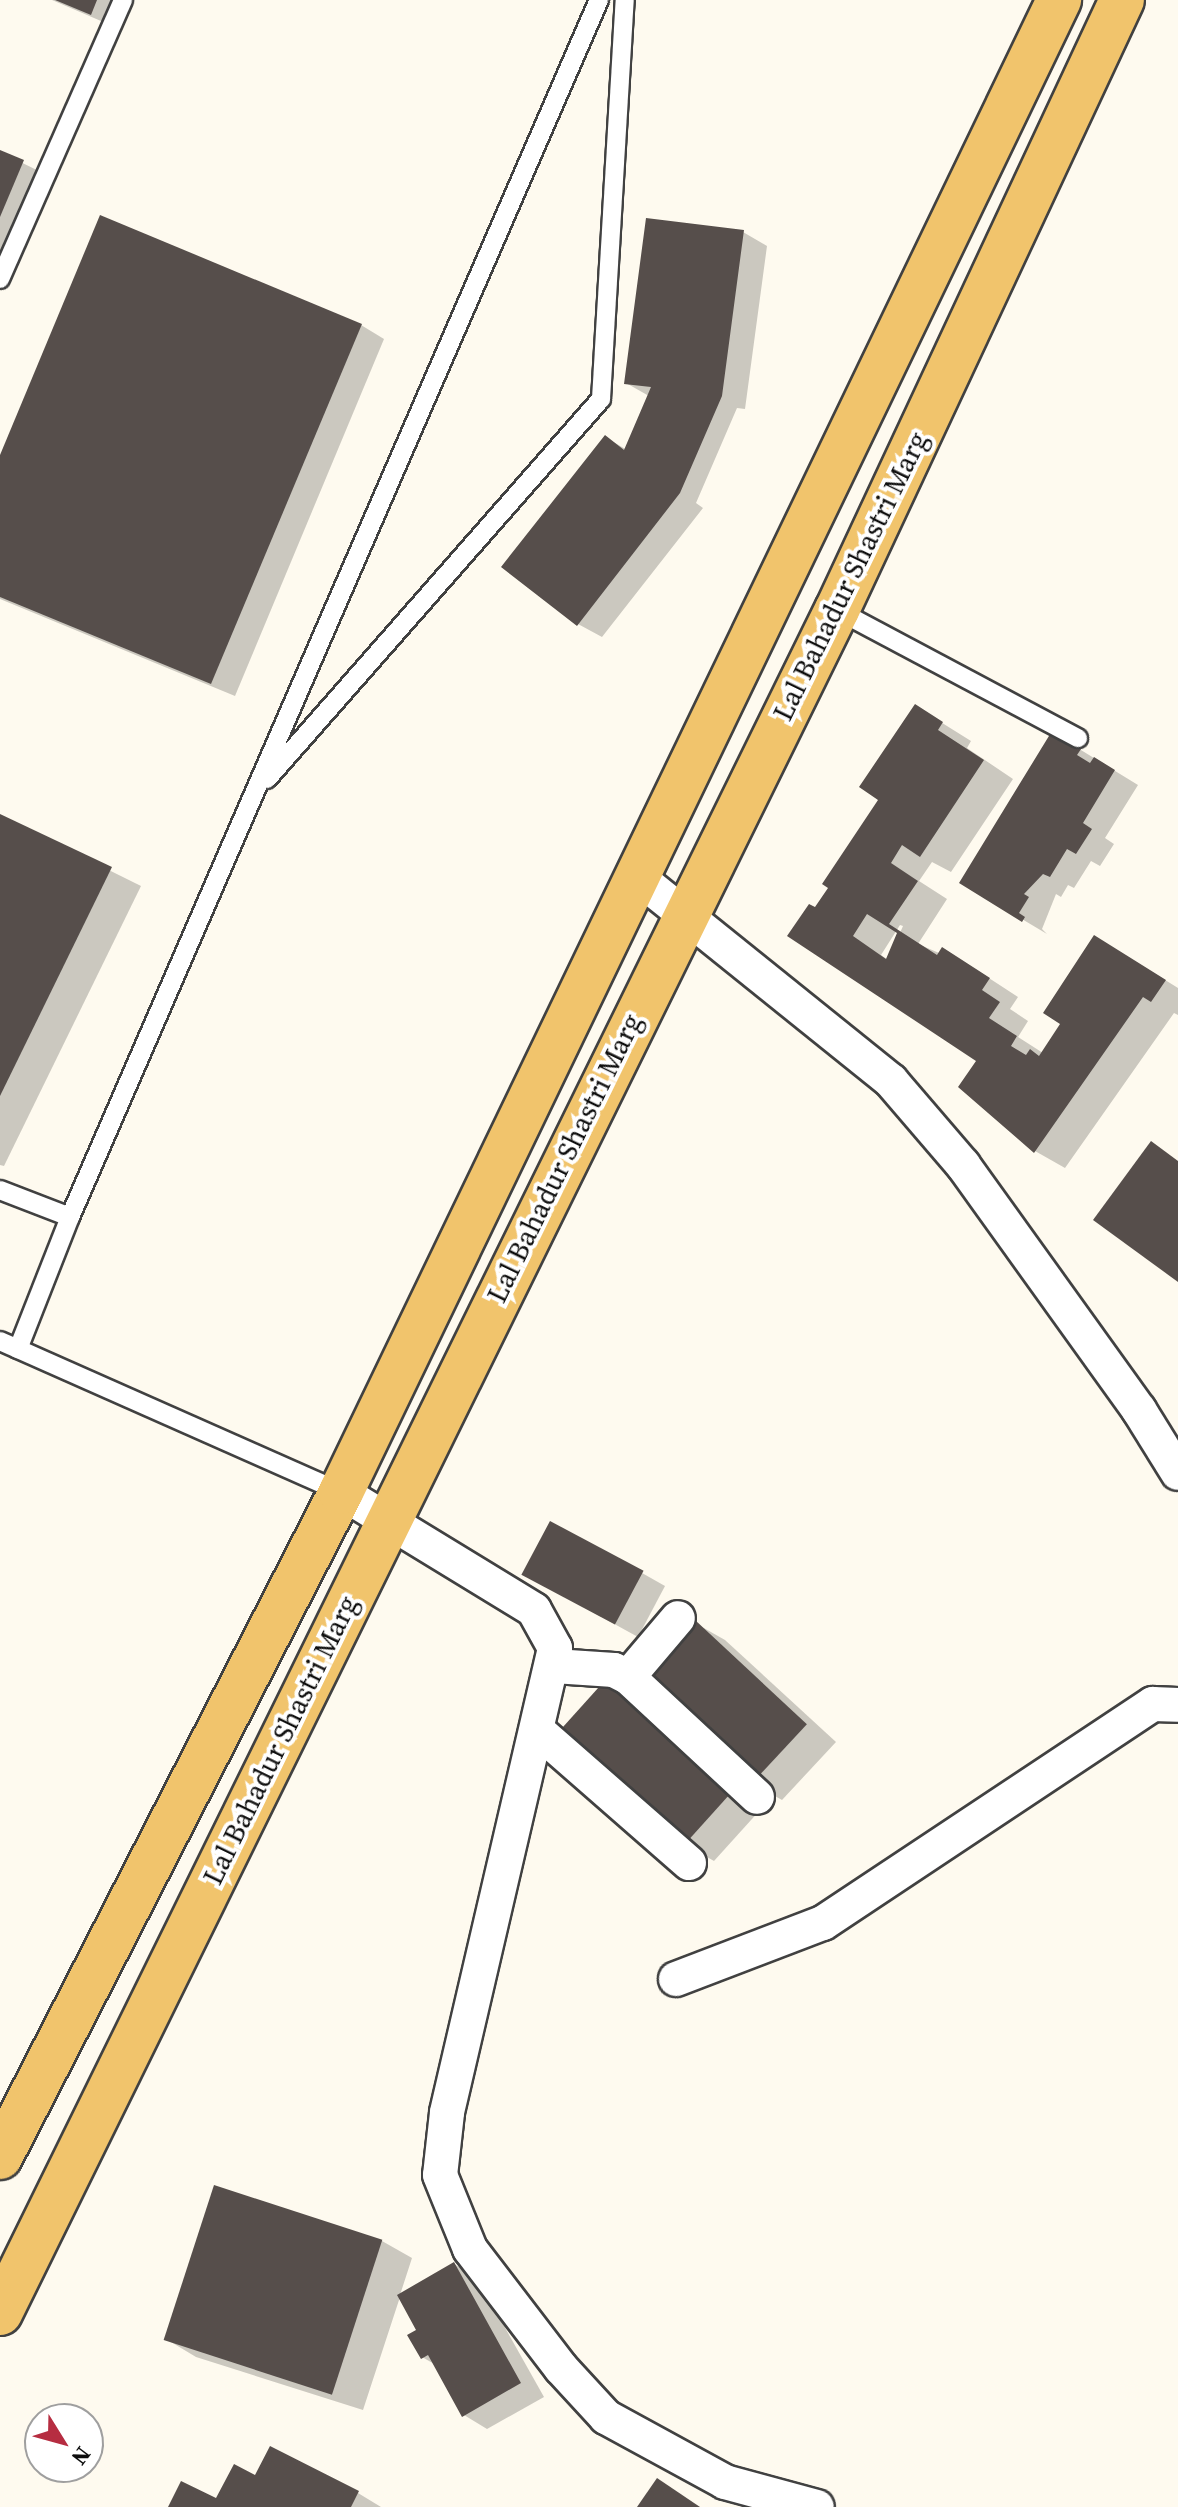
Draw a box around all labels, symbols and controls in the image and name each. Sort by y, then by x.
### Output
street label: Lal Bahadur Shastri Marg [765,426,935,726]
street label: Lal Bahadur Shastri Marg [479,1008,649,1308]
street label: Lal Bahadur Shastri Marg [195,1590,365,1890]
north arrow [24,2403,104,2483]
text: N [65,2441,98,2472]

